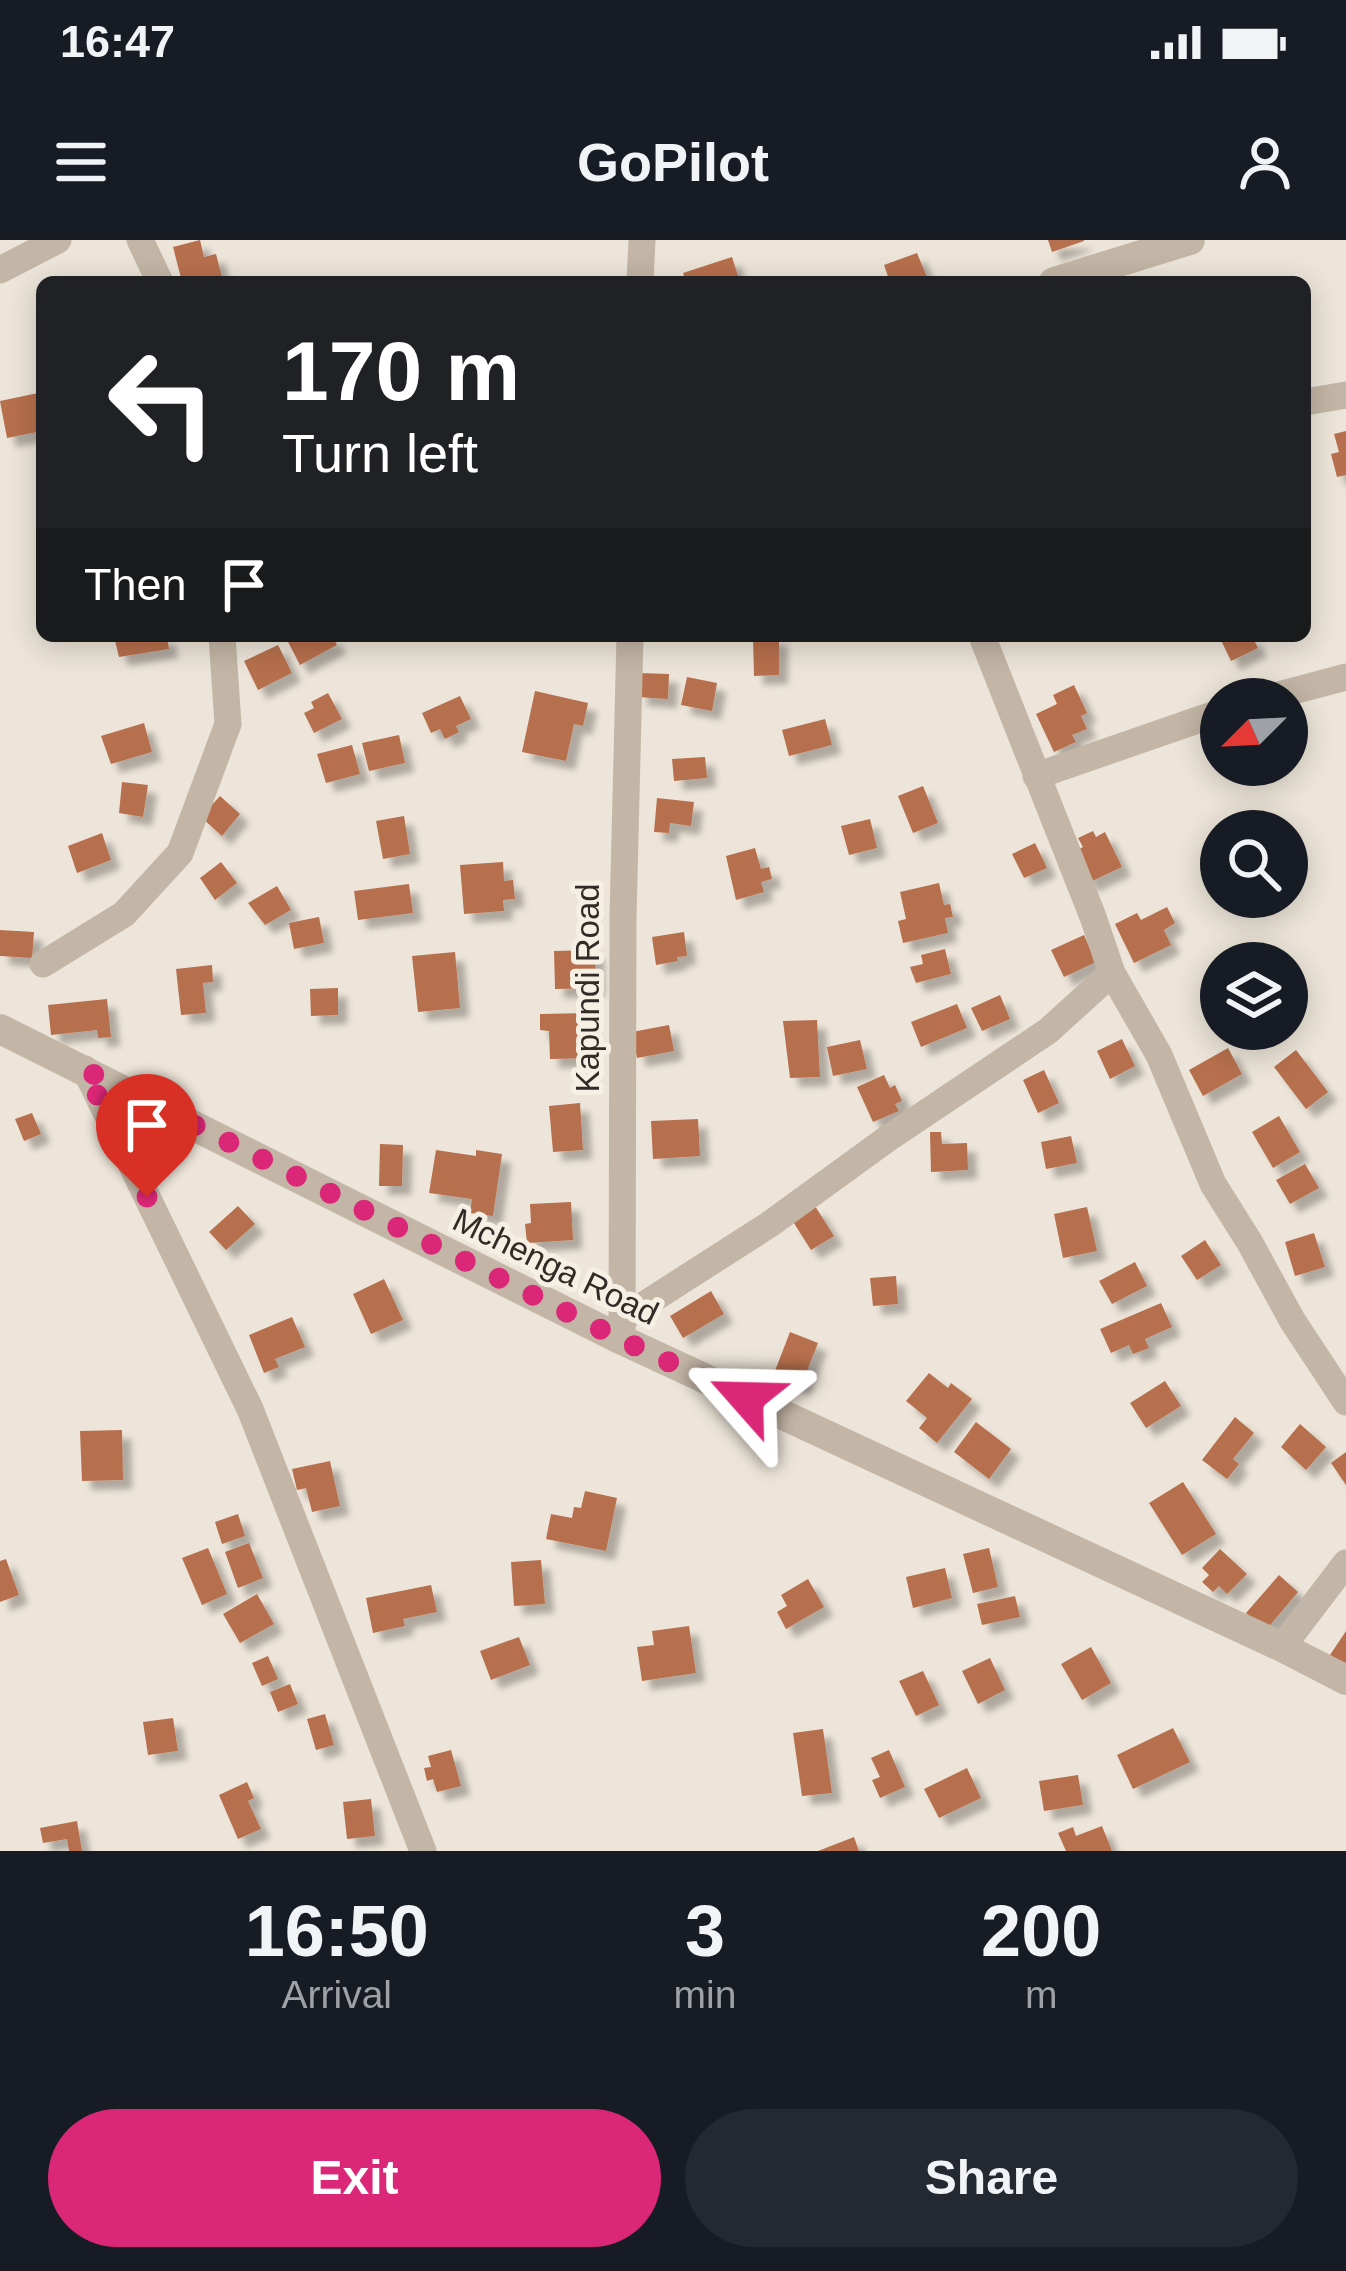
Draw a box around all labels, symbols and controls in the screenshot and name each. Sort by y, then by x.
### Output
text: 16:47 [60,16,175,67]
icon: menu [48,129,114,195]
icon: person [1232,129,1298,195]
text: GoPilot [577,132,769,192]
icon: left [84,324,240,480]
text: 170 m [282,324,520,418]
text: Turn left [282,423,478,483]
icon: arrive [211,552,277,618]
text: Then [84,559,187,610]
north arrow [1200,678,1308,786]
map controls [1200,678,1308,1050]
button: search [1200,810,1308,918]
street label: Kapundi Road [569,883,606,1093]
button: layers [1200,942,1308,1050]
pin [96,1074,198,1197]
icon: arrive [114,1092,180,1158]
street label: Mchenga Road [447,1201,664,1332]
position arrow [683,1335,809,1461]
text: 16:50 [245,1891,429,1971]
text: 3 [685,1891,725,1971]
text: 200 [981,1891,1101,1971]
text: Arrival [282,1973,392,2016]
text: min [674,1973,736,2016]
text: m [1025,1973,1057,2016]
button: Exit [48,2109,661,2247]
button: Share [685,2109,1298,2247]

